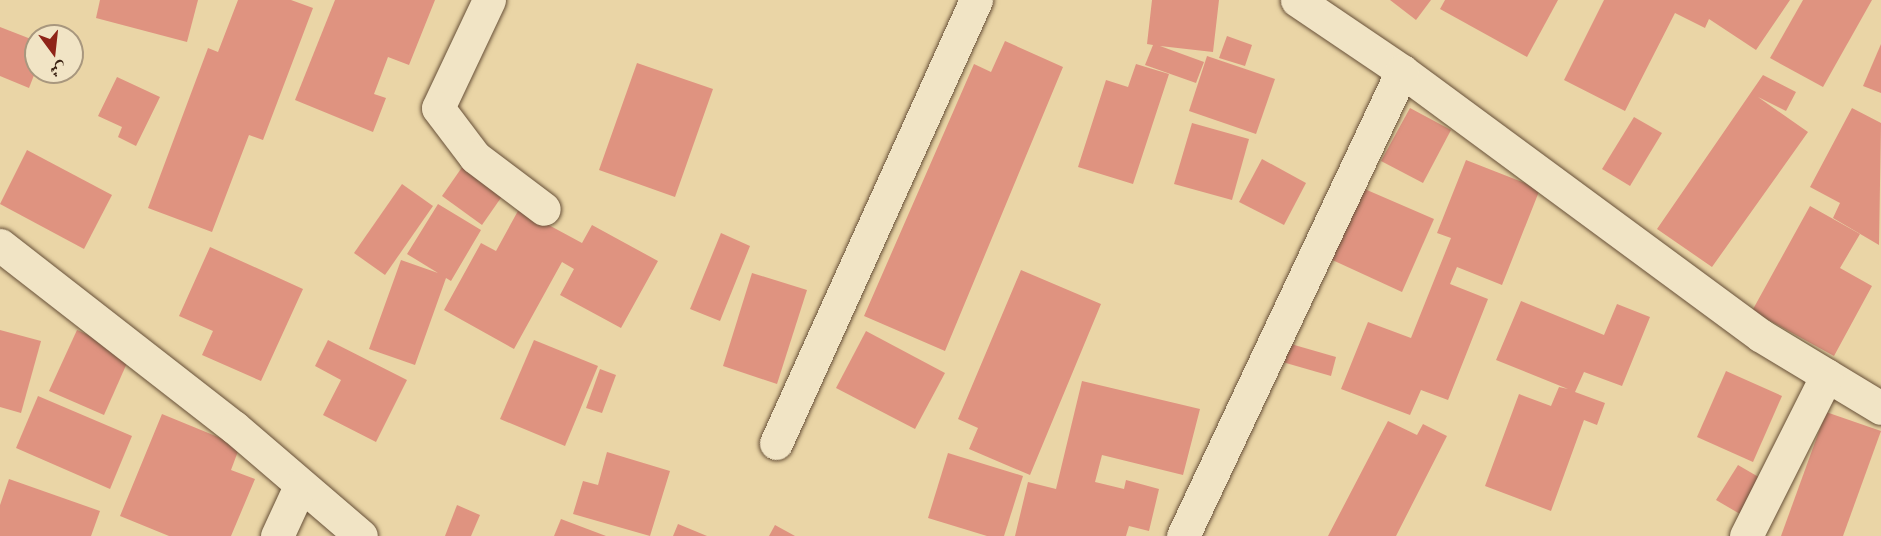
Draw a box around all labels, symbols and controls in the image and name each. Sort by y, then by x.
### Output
north arrow [24,24,84,84]
text: ش [48,58,68,81]

